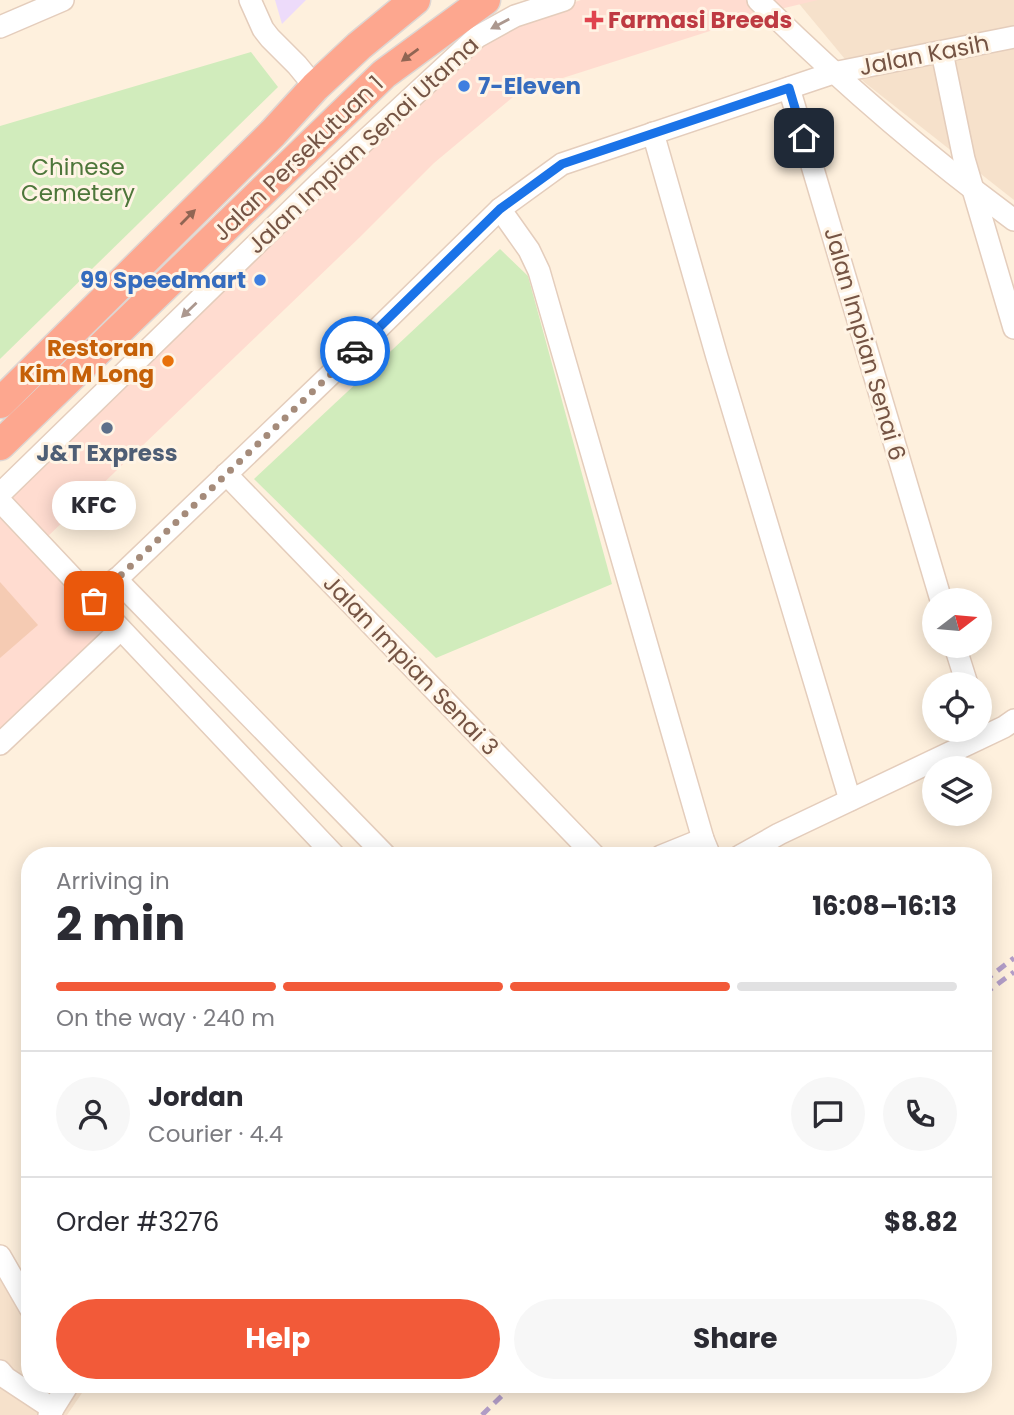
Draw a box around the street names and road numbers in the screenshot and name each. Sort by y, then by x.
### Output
street label: Jalan Kasih [856,27,992,83]
street label: Jalan Impian Senai Utama [240,29,486,261]
street label: Jalan Persekutuan 1 [206,68,390,248]
street label: Jalan Impian Senai 6 [816,224,914,464]
street label: Jalan Impian Senai 3 [316,568,506,762]

